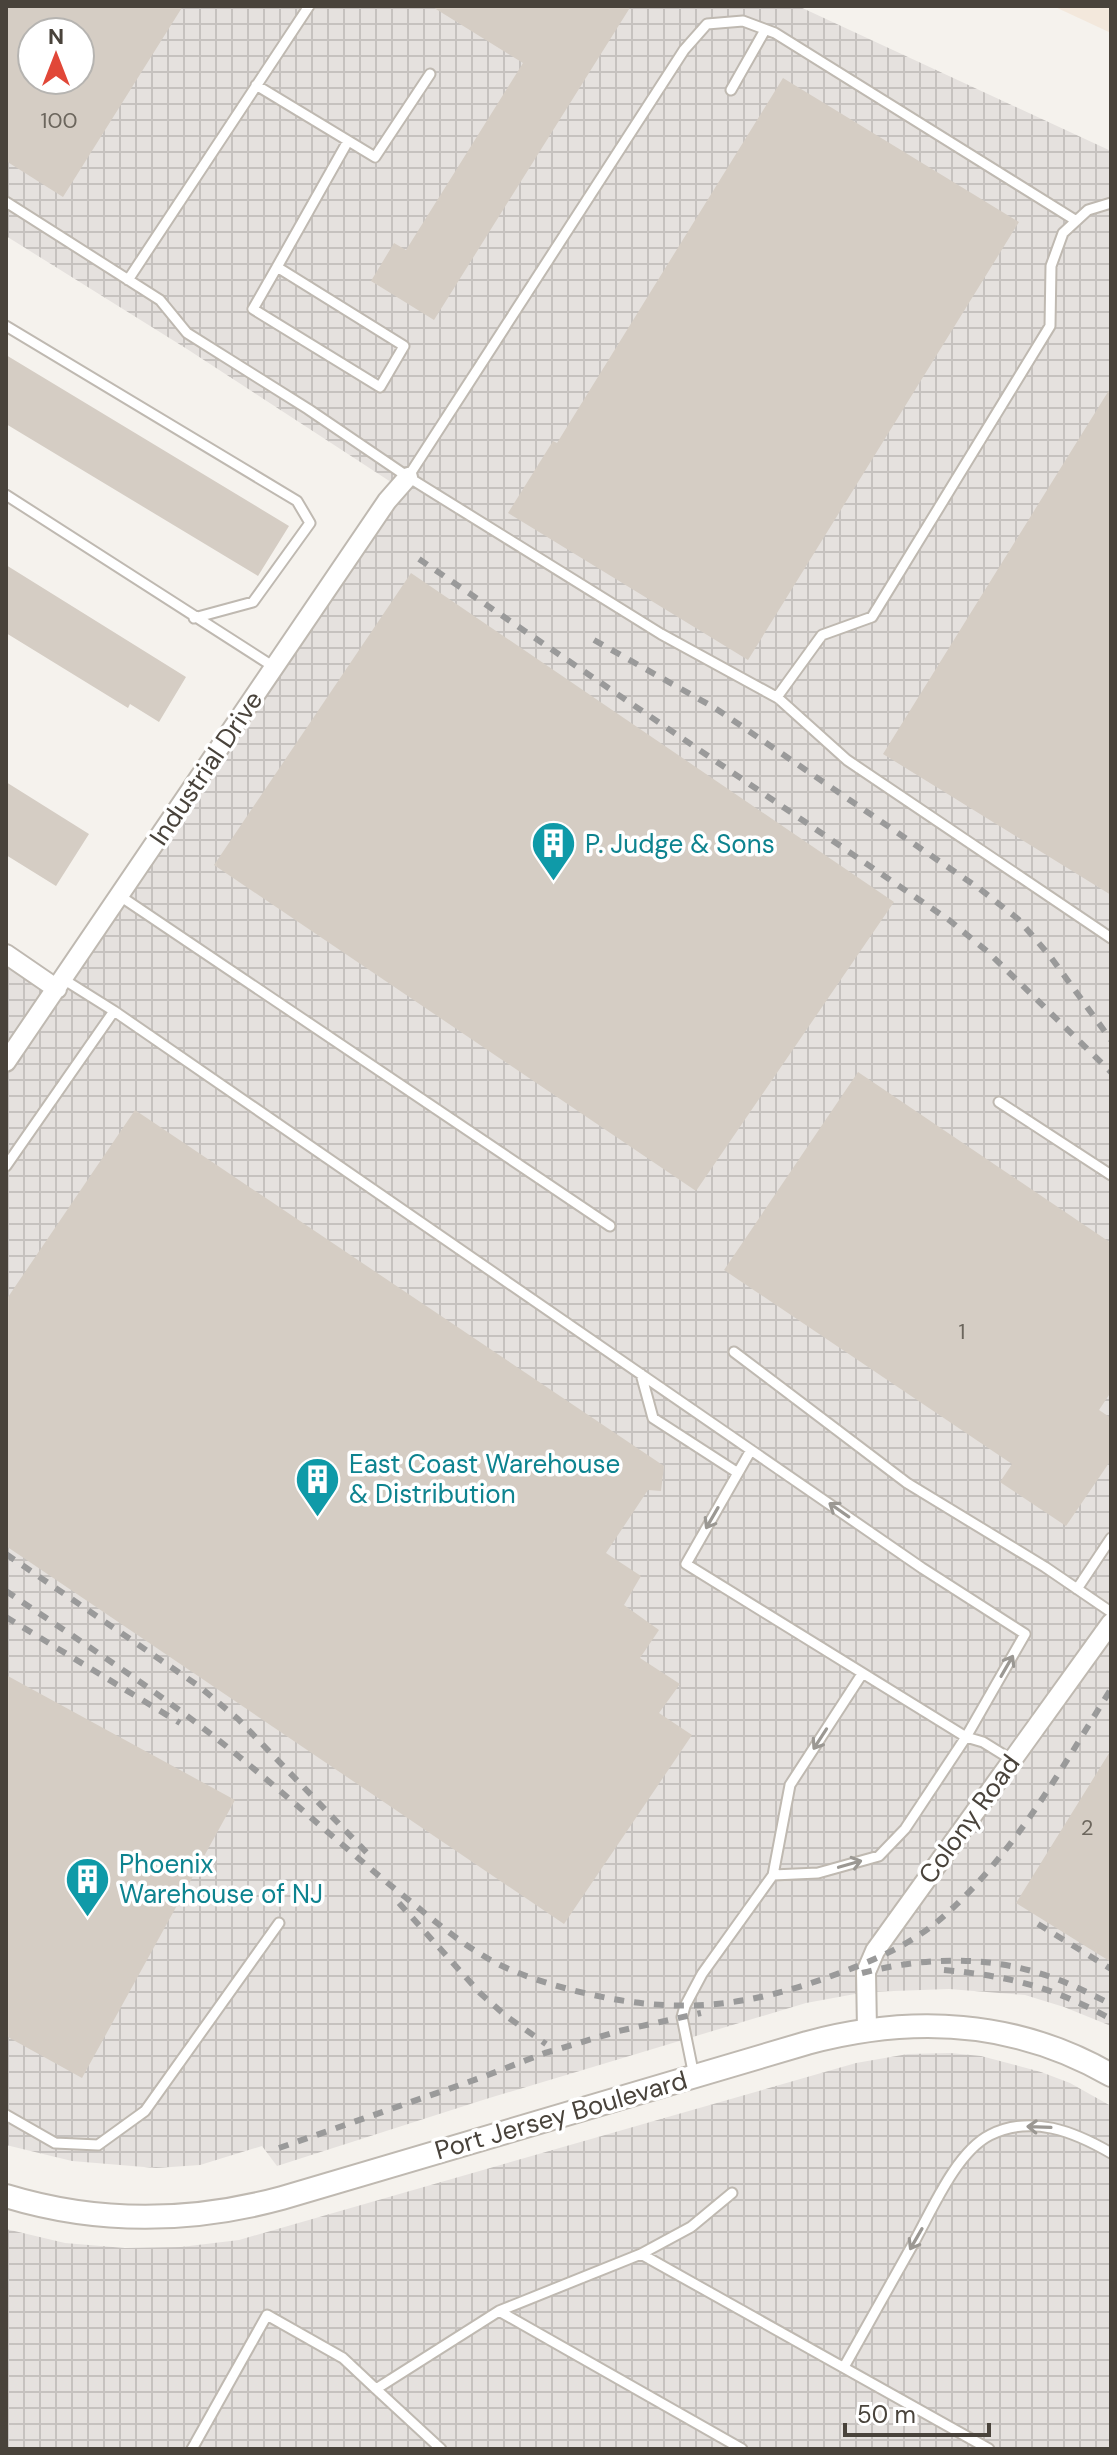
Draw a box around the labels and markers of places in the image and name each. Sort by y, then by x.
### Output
building icon: P. Judge & Sons [530,820,578,883]
place label: P. Judge & Sons [585,827,775,861]
place label: East Coast Warehouse & Distribution [349,1447,620,1511]
building icon: East Coast Warehouse & Distribution [294,1455,342,1518]
place label: Phoenix Warehouse of NJ [119,1847,323,1911]
building icon: Phoenix Warehouse of NJ [64,1855,112,1918]

